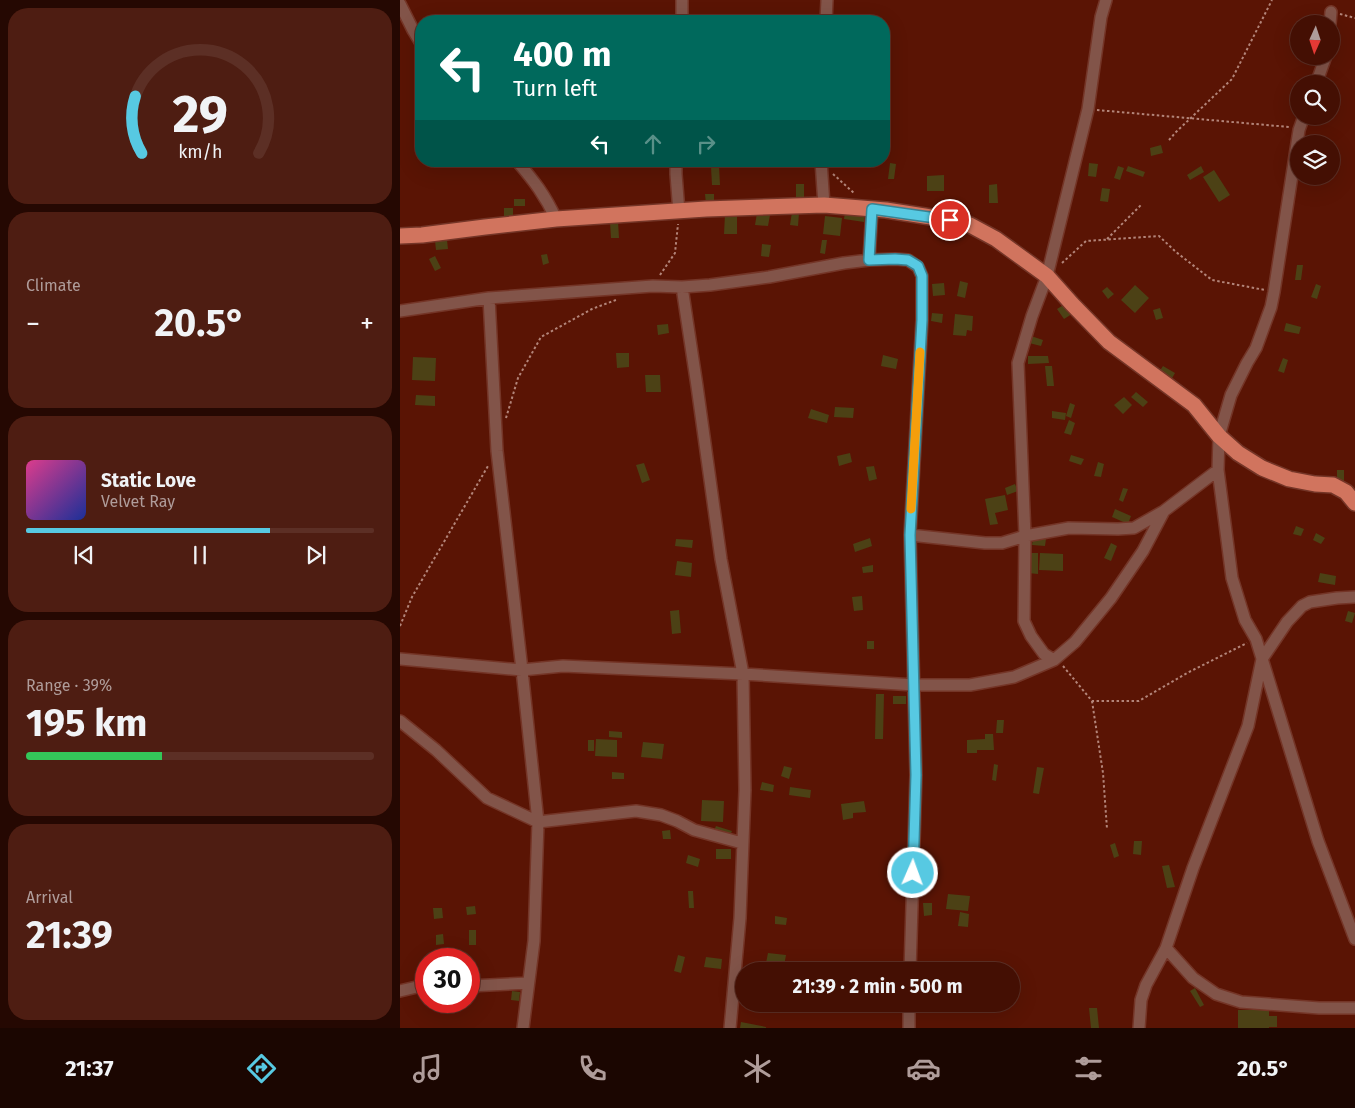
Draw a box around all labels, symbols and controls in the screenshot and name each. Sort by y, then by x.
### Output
north arrow [1290,15,1340,65]
map controls [1290,15,1340,185]
text: 400 m [513,33,612,75]
icon: left [430,35,495,100]
text: Turn left [513,75,597,102]
button: search [1290,75,1340,125]
text: 29 [172,83,228,146]
icon: left [586,130,614,158]
icon: ahead [639,130,667,158]
icon: right [692,130,720,158]
button: layers [1290,135,1340,185]
text: km/h [178,141,222,163]
pin [929,199,971,241]
icon: arrive [936,206,964,234]
text: Climate [26,276,81,295]
text: 20.5° [154,300,246,346]
text: − [26,307,40,340]
text: + [360,307,374,340]
text: Static Love [101,469,196,492]
text: Velvet Ray [101,492,175,511]
icon: previous [70,541,98,569]
icon: pause [186,541,214,569]
icon: next [302,541,330,569]
text: Range · 39% [26,676,112,695]
text: 195 km [26,700,147,746]
position arrow [886,846,938,898]
text: Arrival [26,888,73,907]
text: 21:39 [26,912,113,958]
speed limit sign: 30 [415,948,480,1013]
text: 21:39 · 2 min · 500 m [792,975,963,998]
icon: directions [244,1051,279,1086]
icon: music [410,1051,445,1086]
icon: phone [575,1051,610,1086]
icon: climate [740,1051,775,1086]
icon: car [906,1051,941,1086]
icon: filters [1071,1051,1106,1086]
text: 21:37 [65,1055,114,1082]
text: 20.5° [1237,1055,1290,1082]

